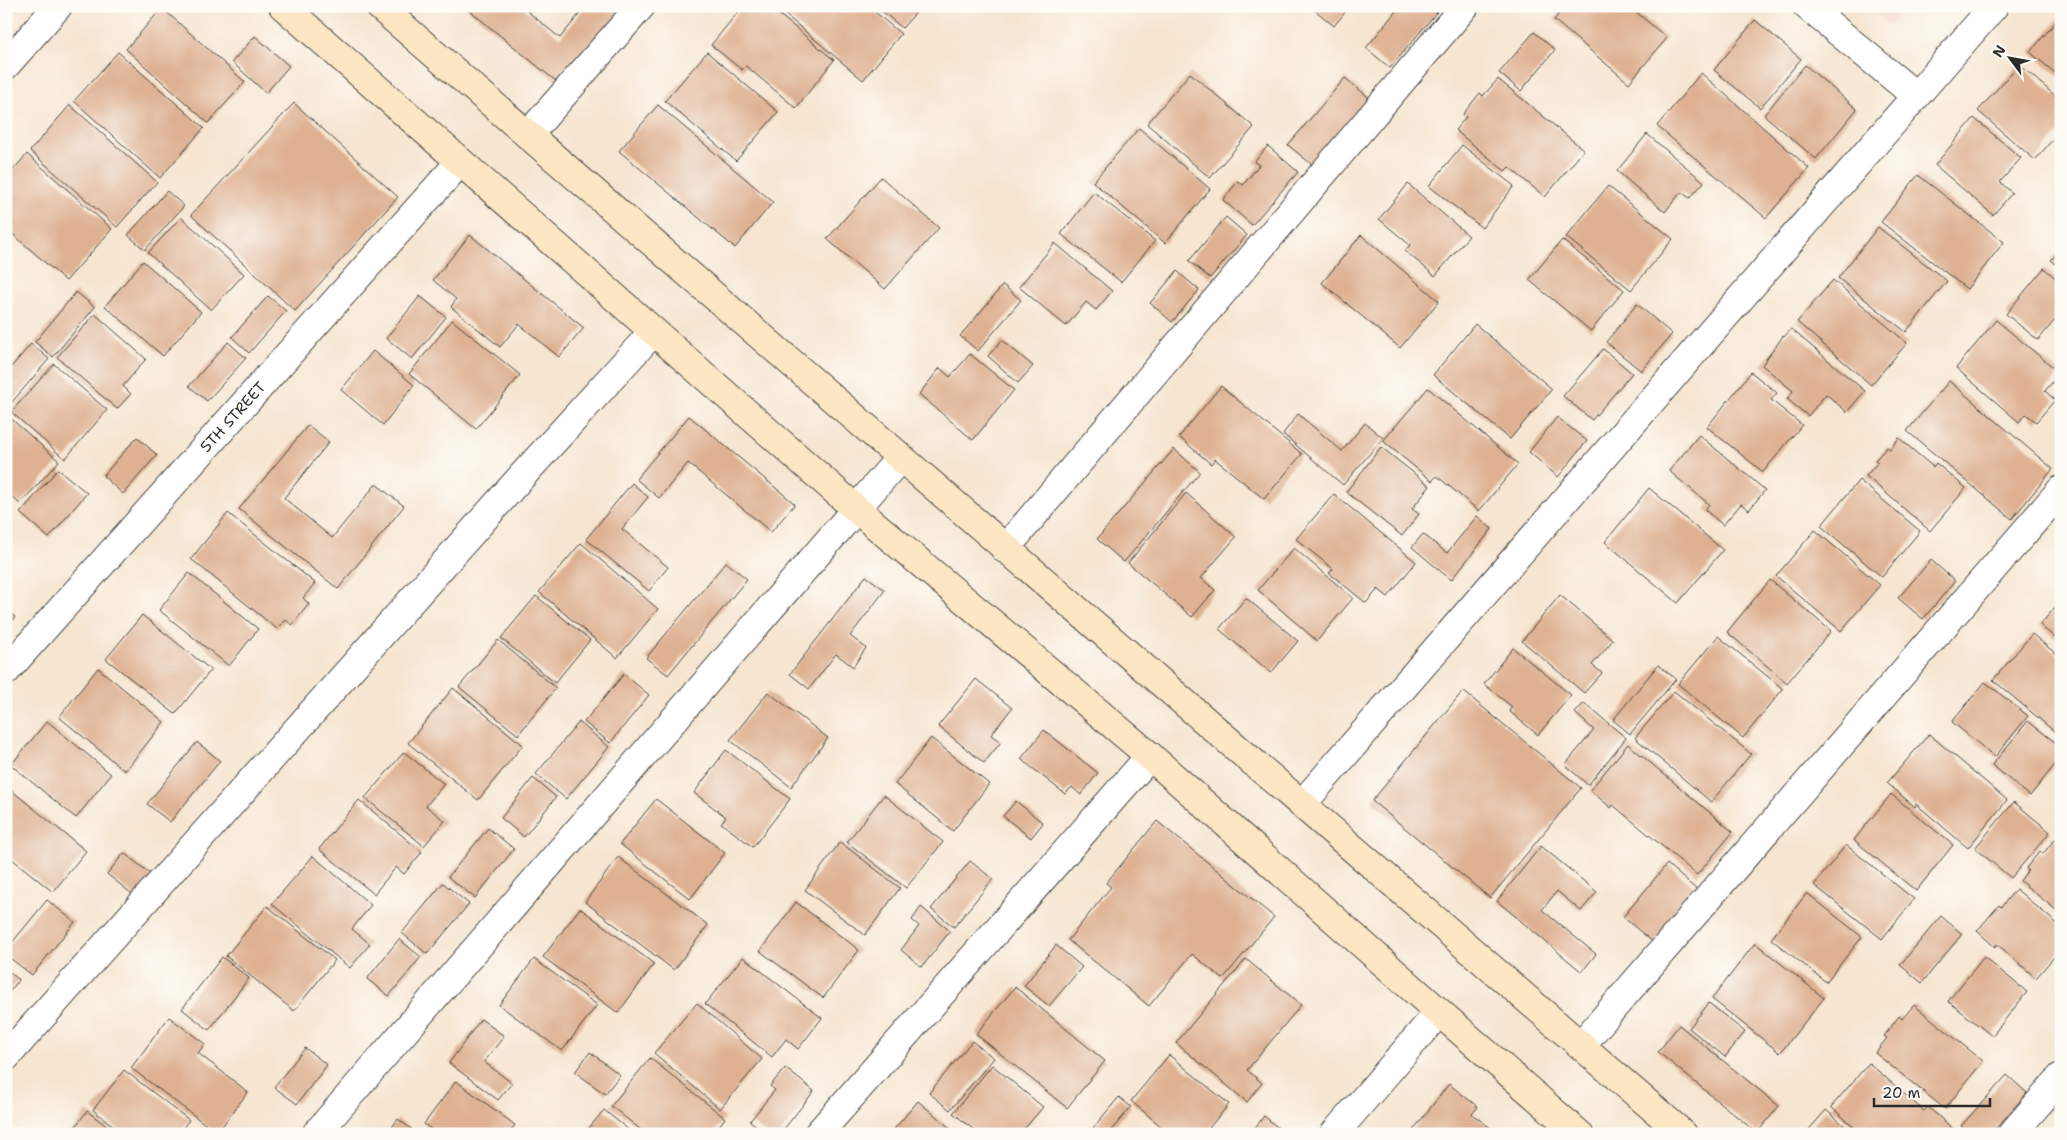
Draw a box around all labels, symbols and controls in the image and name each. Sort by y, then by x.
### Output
north arrow [1984,32,2034,82]
text: N [1988,42,2010,61]
street label: 5TH STREET [196,377,270,457]
scale bar [1874,1075,1991,1107]
text: 20 m [1882,1083,1921,1103]

